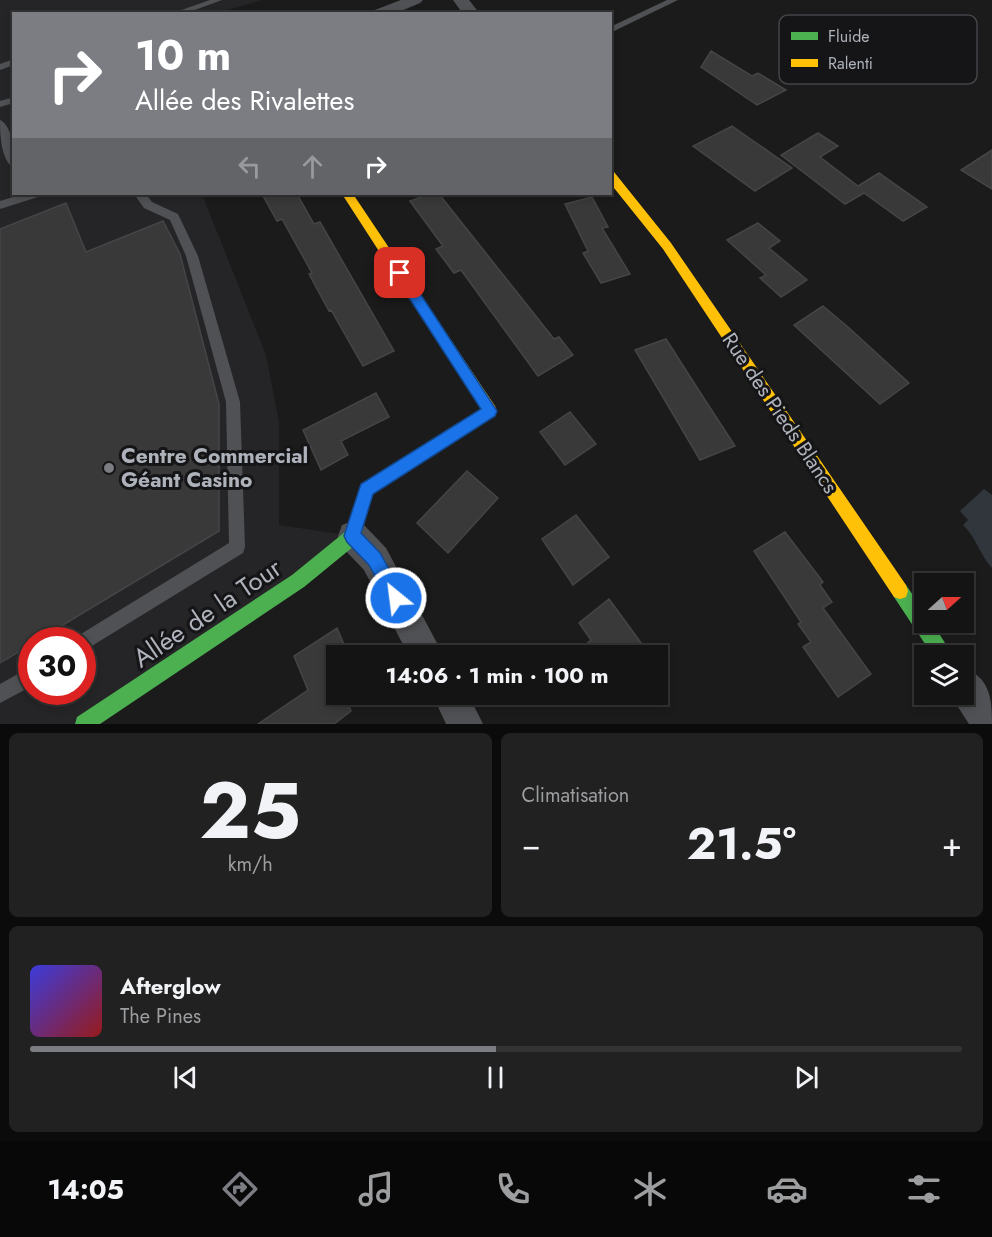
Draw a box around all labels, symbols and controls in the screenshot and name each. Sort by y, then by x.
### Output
legend [779,15,977,84]
text: 10 m [135,25,231,86]
text: Fluide [828,25,870,48]
icon: right [36,36,114,114]
text: Ralenti [828,52,873,75]
text: Allée des Rivalettes [135,81,354,120]
icon: left [233,150,266,183]
icon: ahead [296,150,329,183]
icon: right [359,150,392,183]
pin [374,247,425,298]
icon: arrive [383,256,416,289]
street label: Rue des Pieds Blancs [715,327,845,499]
place label: Centre Commercial Géant Casino [121,441,308,495]
marker: Centre Commercial Géant Casino [102,461,116,475]
street label: Allée de la Tour [125,549,289,677]
position arrow [364,566,428,630]
north arrow [914,573,974,633]
map controls [914,573,974,705]
speed limit sign: 30 [18,627,96,705]
button: layers [914,645,974,705]
text: 14:06 · 1 min · 100 m [385,659,609,691]
text: 25 [200,755,301,867]
text: Climatisation [522,781,629,810]
text: 21.5° [687,811,796,876]
text: − [522,821,541,868]
text: + [942,821,962,868]
text: km/h [228,850,273,879]
text: Afterglow [120,970,221,1002]
text: The Pines [120,1002,201,1031]
icon: previous [169,1061,202,1094]
icon: pause [479,1061,512,1094]
icon: next [790,1061,823,1094]
icon: directions [219,1168,261,1210]
icon: music [355,1168,397,1210]
icon: phone [492,1168,534,1210]
icon: climate [629,1168,671,1210]
icon: car [766,1168,808,1210]
icon: filters [903,1168,945,1210]
text: 14:05 [47,1170,124,1209]

